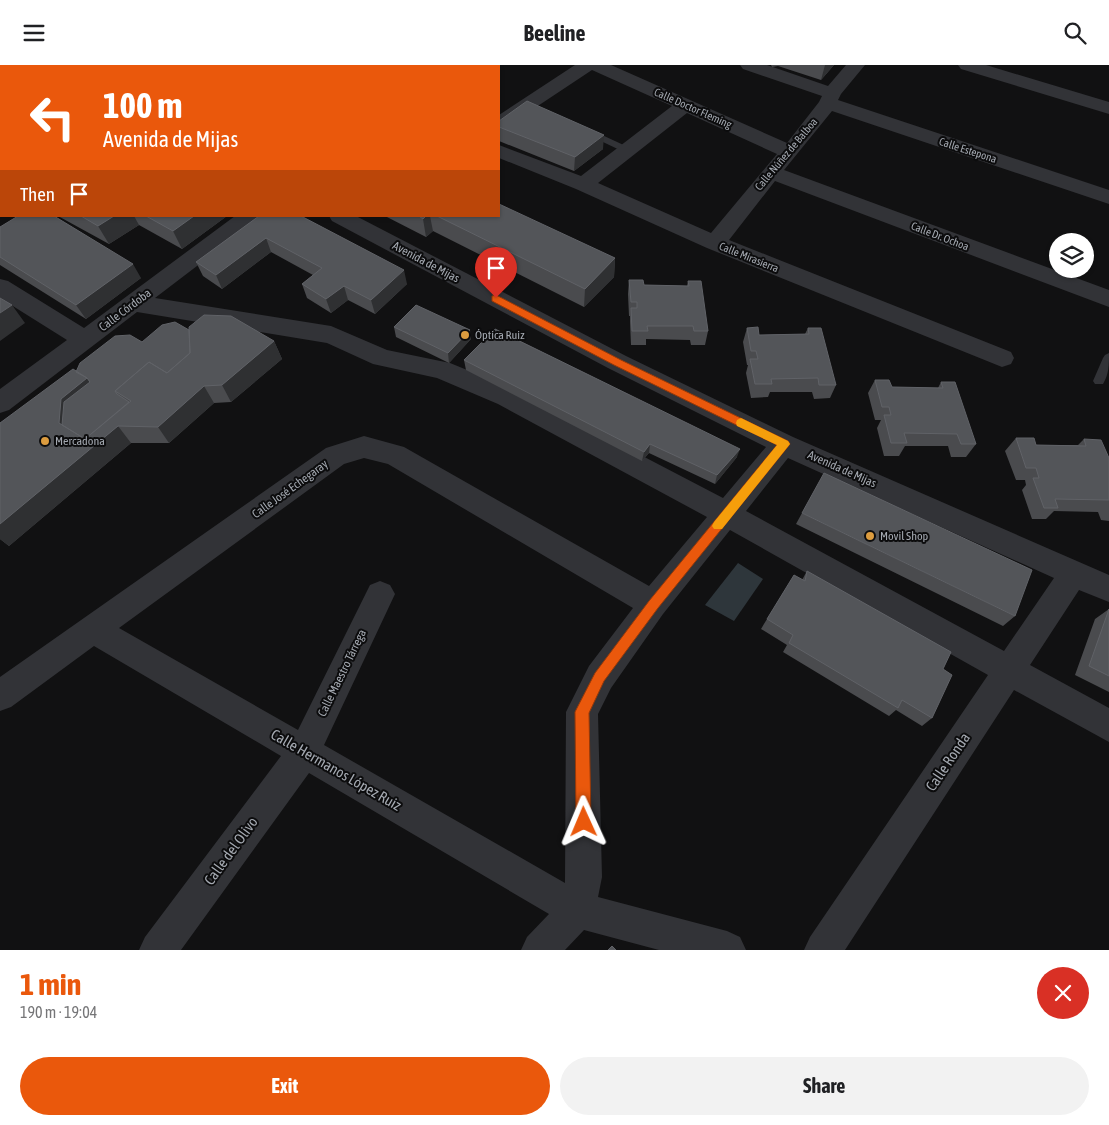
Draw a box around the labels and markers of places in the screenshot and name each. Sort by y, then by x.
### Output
pin [475,247,517,298]
place label: Óptica Ruiz [475,328,525,342]
marker: Óptica Ruiz [459,329,471,341]
place label: Mercadona [55,434,105,448]
marker: Mercadona [39,435,51,447]
place label: Movil Shop [880,529,929,543]
marker: Movil Shop [864,530,876,542]

